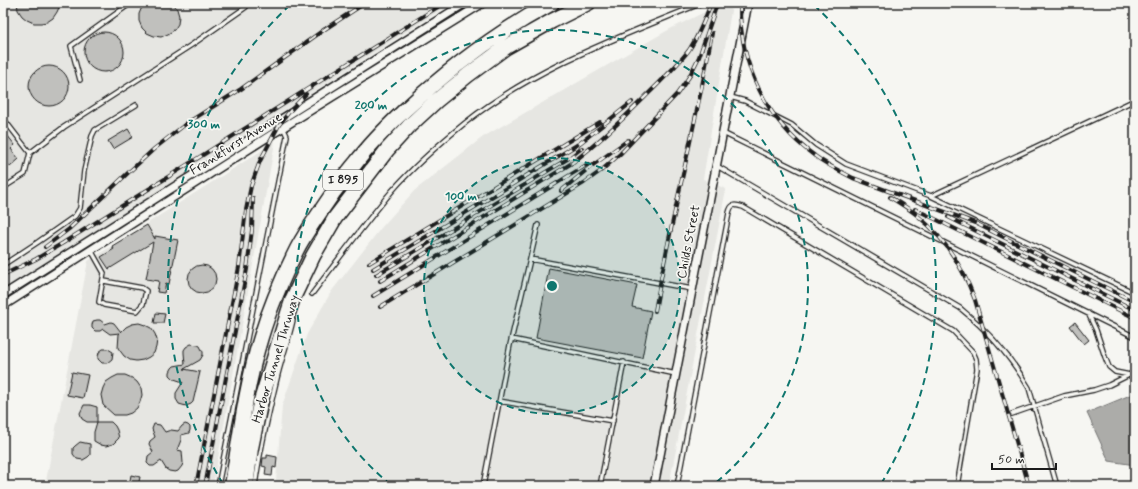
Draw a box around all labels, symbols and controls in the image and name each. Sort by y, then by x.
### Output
text: 200 m [355,98,388,114]
street label: Frankfurst Avenue [187,109,285,179]
text: 300 m [188,117,221,133]
road number: I 895 [323,170,363,190]
text: 100 m [445,189,478,205]
street label: Childs Street [674,204,704,280]
centre of rings [545,279,559,293]
street label: Harbor Tunnel Thruway [248,293,304,425]
scale bar [992,445,1056,471]
text: 50 m [998,452,1025,468]

